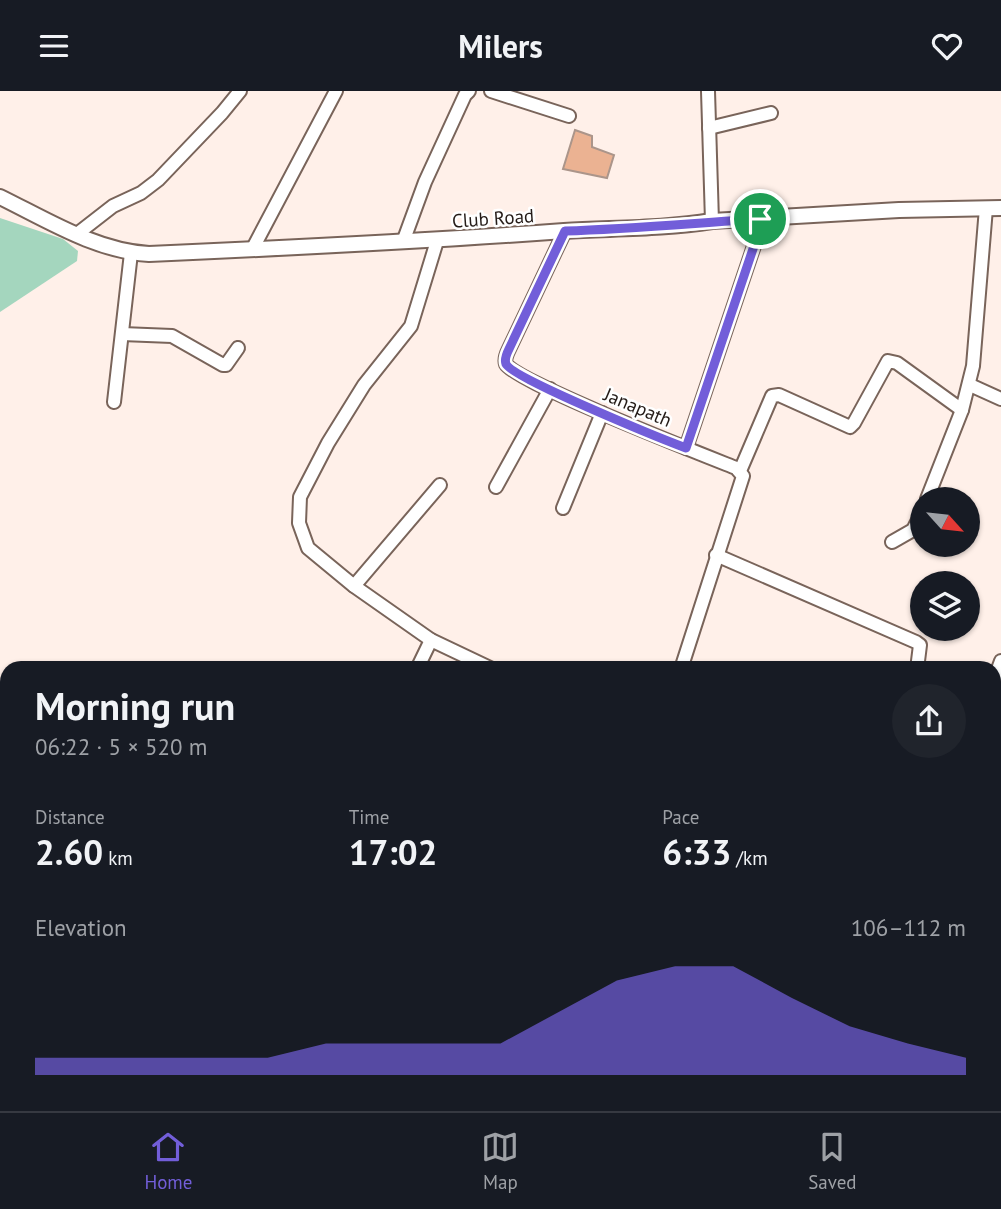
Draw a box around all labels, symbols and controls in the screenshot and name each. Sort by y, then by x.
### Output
text: Milers [458,25,543,67]
icon: menu [35,27,73,65]
icon: heart [928,27,966,65]
pin [730,189,790,249]
icon: arrive [741,200,779,238]
street label: Club Road [451,203,535,233]
street label: Janapath [600,382,676,432]
north arrow [910,487,980,557]
map controls [910,487,980,641]
button: layers [910,571,980,641]
text: Morning run [35,681,235,730]
button: share [892,684,966,758]
text: 06:22 · 5 × 520 m [35,732,207,761]
text: Distance [35,805,105,829]
text: Time [349,805,389,829]
text: Pace [662,805,700,829]
text: 2.60 [35,829,103,875]
text: 17:02 [349,829,437,875]
text: 6:33 [662,829,731,875]
text: km [103,846,133,870]
text: /km [731,846,768,870]
text: Elevation [35,913,127,942]
text: 106–112 m [851,913,966,942]
tab: Home [144,1128,192,1194]
tab: Map [481,1128,519,1194]
tab: Saved [808,1128,857,1194]

